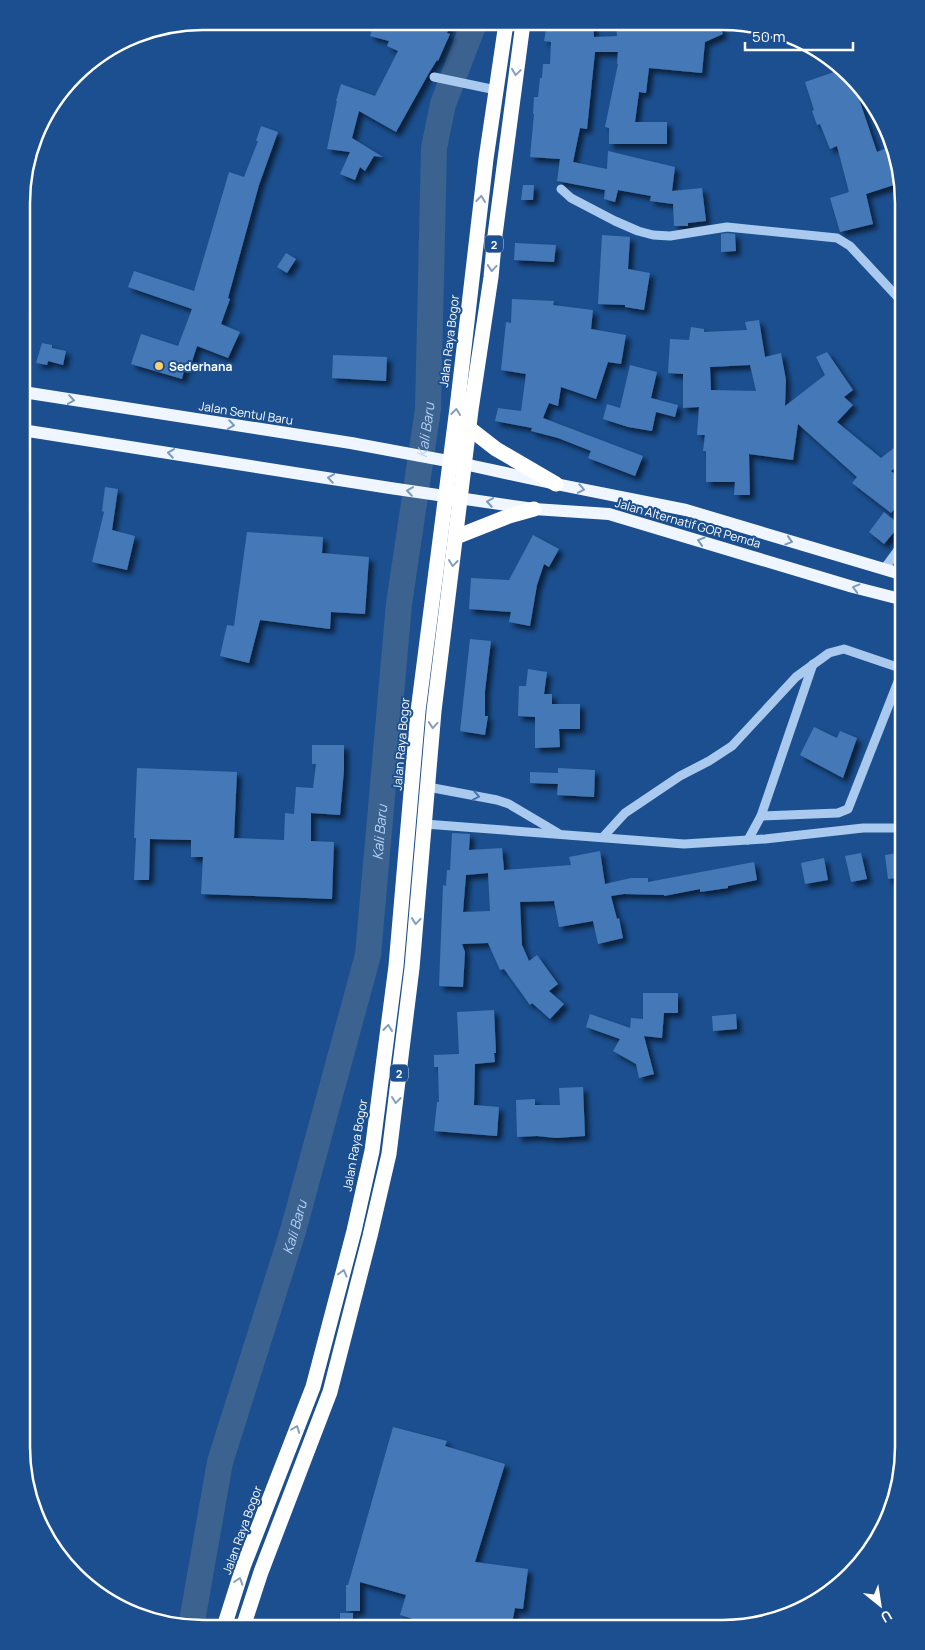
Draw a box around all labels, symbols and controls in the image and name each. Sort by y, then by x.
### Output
scale bar [745,20,852,52]
text: 50 m [752,26,786,47]
one-way arrow [511,68,522,76]
one-way arrow [475,195,486,203]
road number: 2 [485,235,503,252]
one-way arrow [487,264,498,272]
street label: Jalan Raya Bogor [435,293,463,388]
place label: Sederhana [169,358,232,375]
marker: Sederhana [153,360,165,372]
one-way arrow [66,395,75,405]
street label: Jalan Sentul Baru [198,397,294,429]
water label: Kali Baru [411,401,438,459]
one-way arrow [450,408,461,416]
one-way arrow [228,419,236,430]
one-way arrow [166,448,174,459]
one-way arrow [327,474,335,484]
one-way arrow [576,483,585,494]
one-way arrow [406,486,414,497]
street label: Jalan Alternatif GOR Pemda [613,494,763,552]
one-way arrow [486,497,494,508]
one-way arrow [784,535,792,545]
one-way arrow [697,536,705,546]
one-way arrow [448,560,459,568]
one-way arrow [852,583,861,594]
street label: Jalan Raya Bogor [388,696,414,791]
one-way arrow [428,721,439,729]
one-way arrow [472,790,481,801]
water label: Kali Baru [367,802,391,861]
one-way arrow [411,918,422,926]
one-way arrow [382,1024,393,1032]
road number: 2 [390,1064,408,1082]
street label: Jalan Raya Bogor [339,1097,372,1192]
one-way arrow [391,1097,402,1105]
water label: Kali Baru [277,1196,311,1256]
one-way arrow [337,1269,348,1278]
one-way arrow [290,1425,301,1434]
street label: Jalan Raya Bogor [218,1483,266,1577]
one-way arrow [233,1577,243,1586]
north arrow [855,1580,905,1630]
text: U [878,1606,896,1627]

